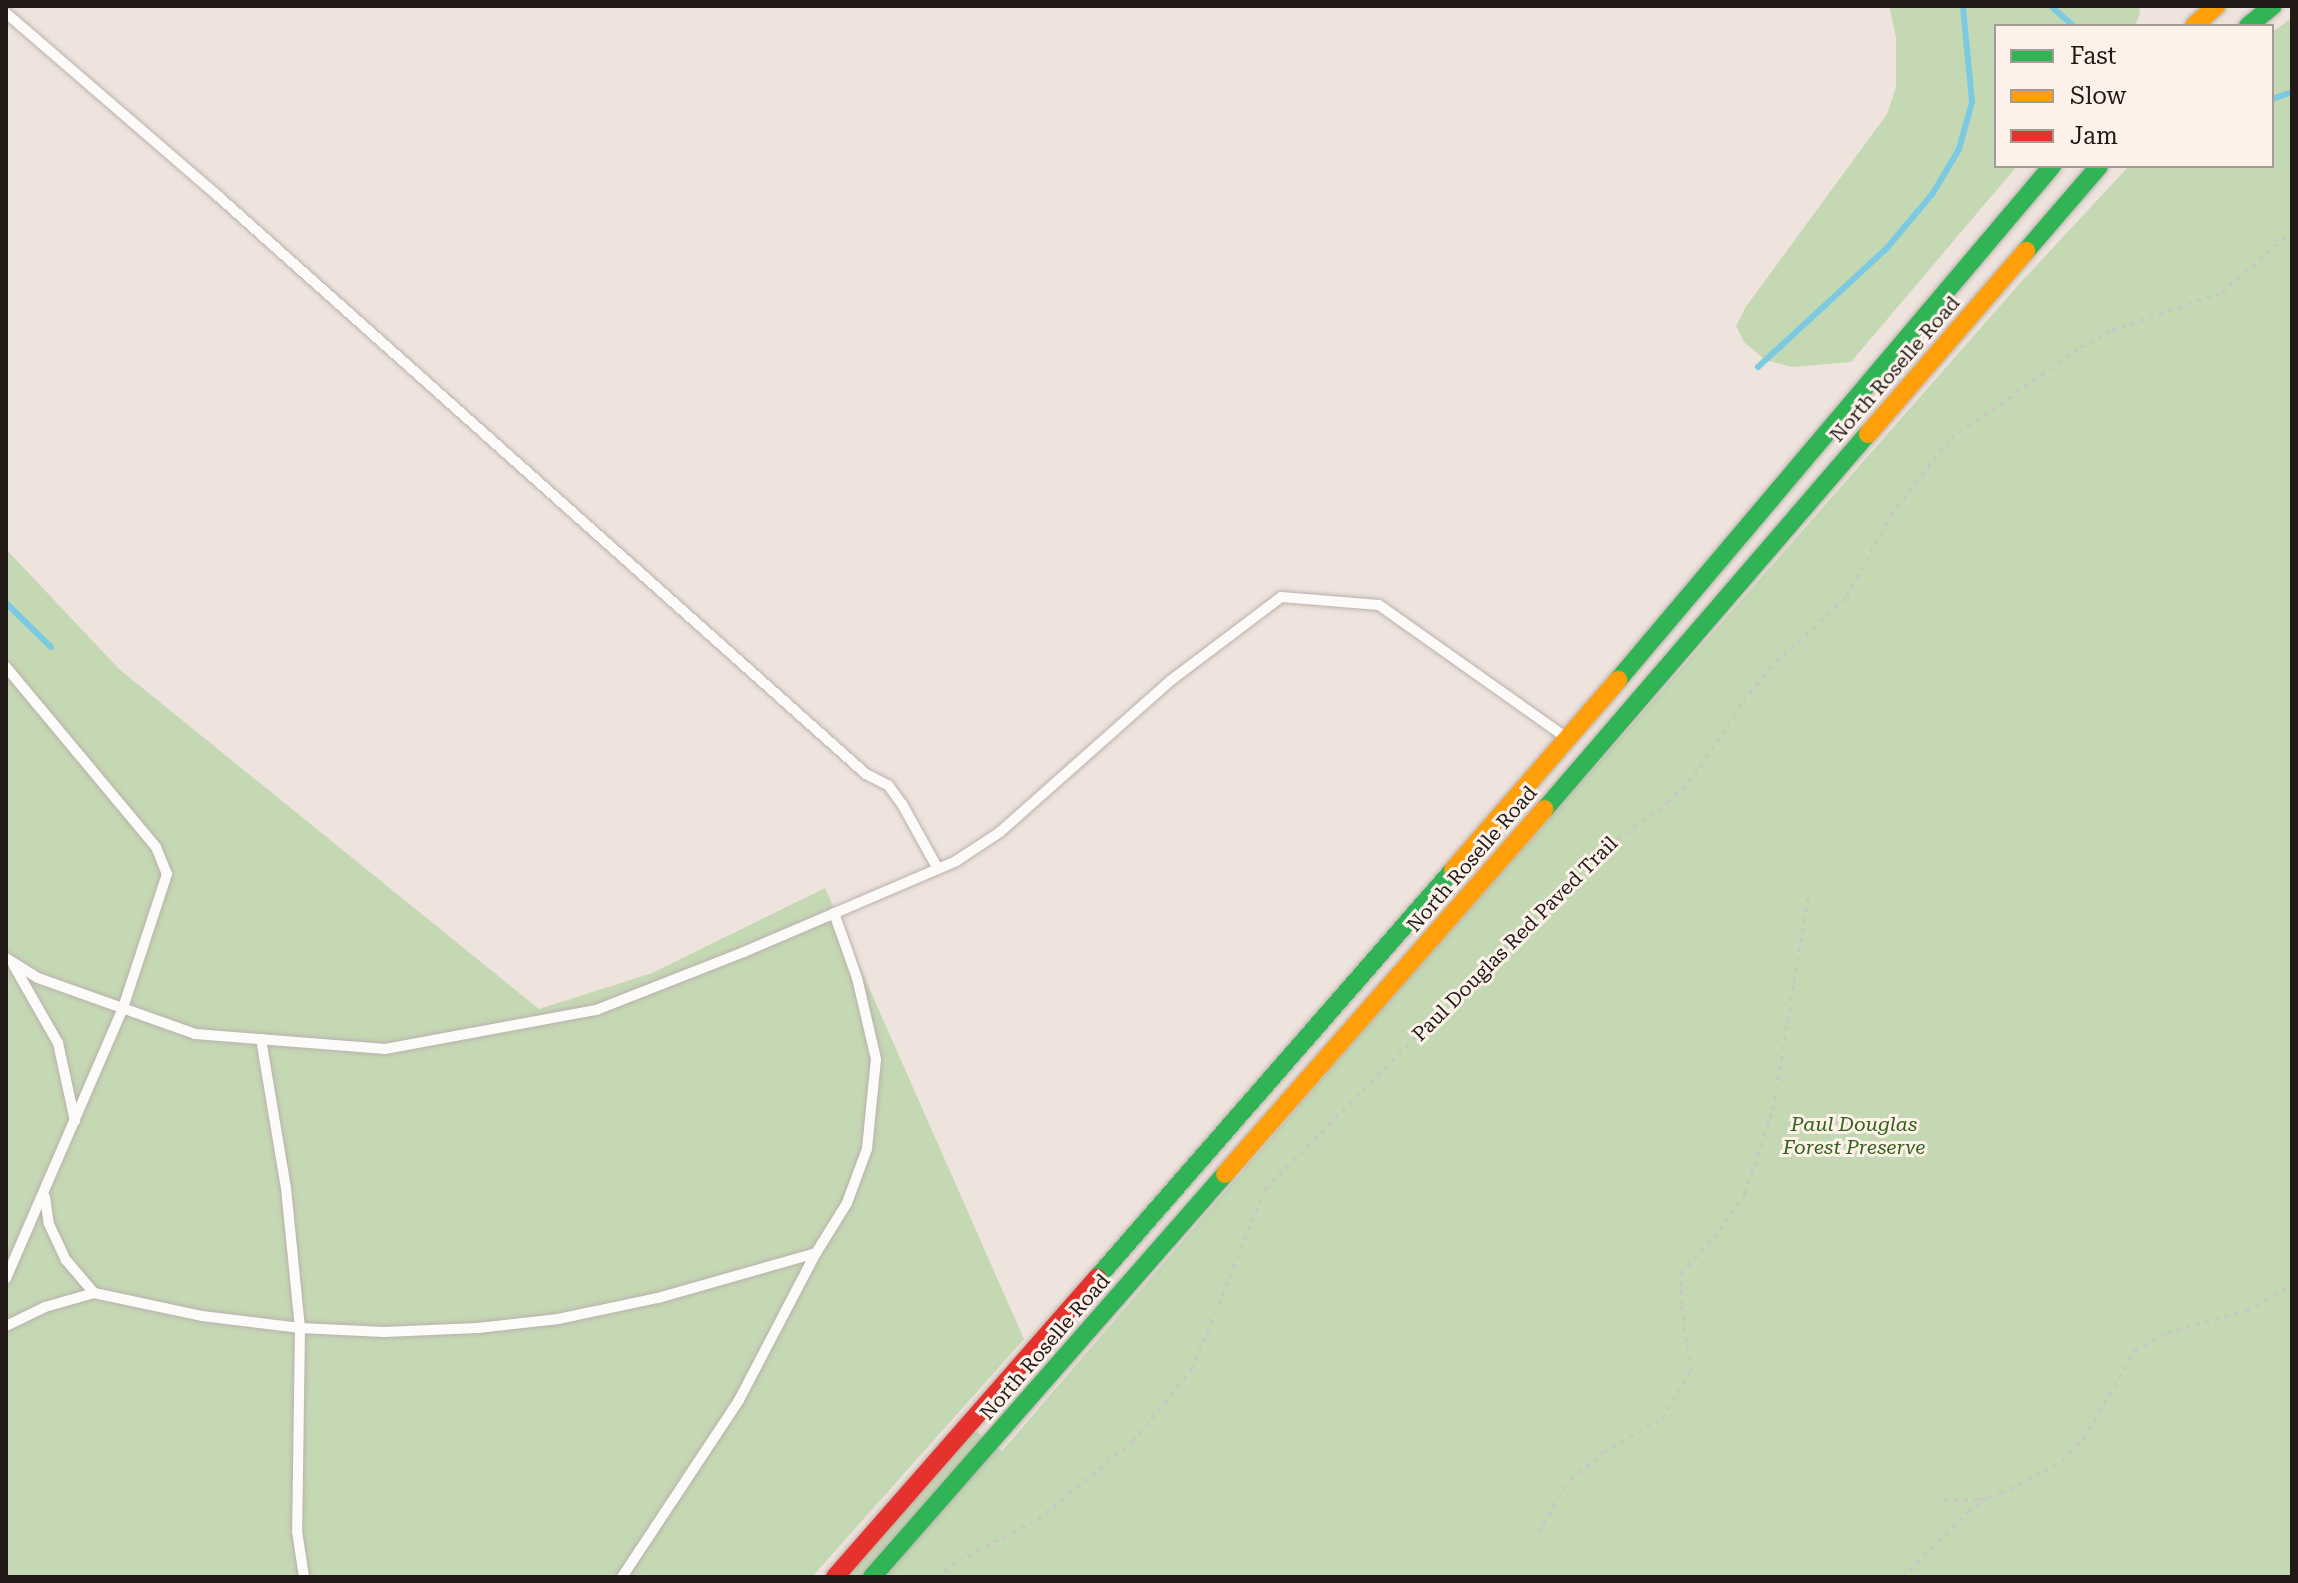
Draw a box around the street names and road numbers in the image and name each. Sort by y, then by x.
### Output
street label: North Roselle Road [1825,291,1965,447]
street label: North Roselle Road [1402,781,1542,937]
street label: Paul Douglas Red Paved Trail [1408,832,1622,1046]
street label: North Roselle Road [975,1269,1115,1425]

